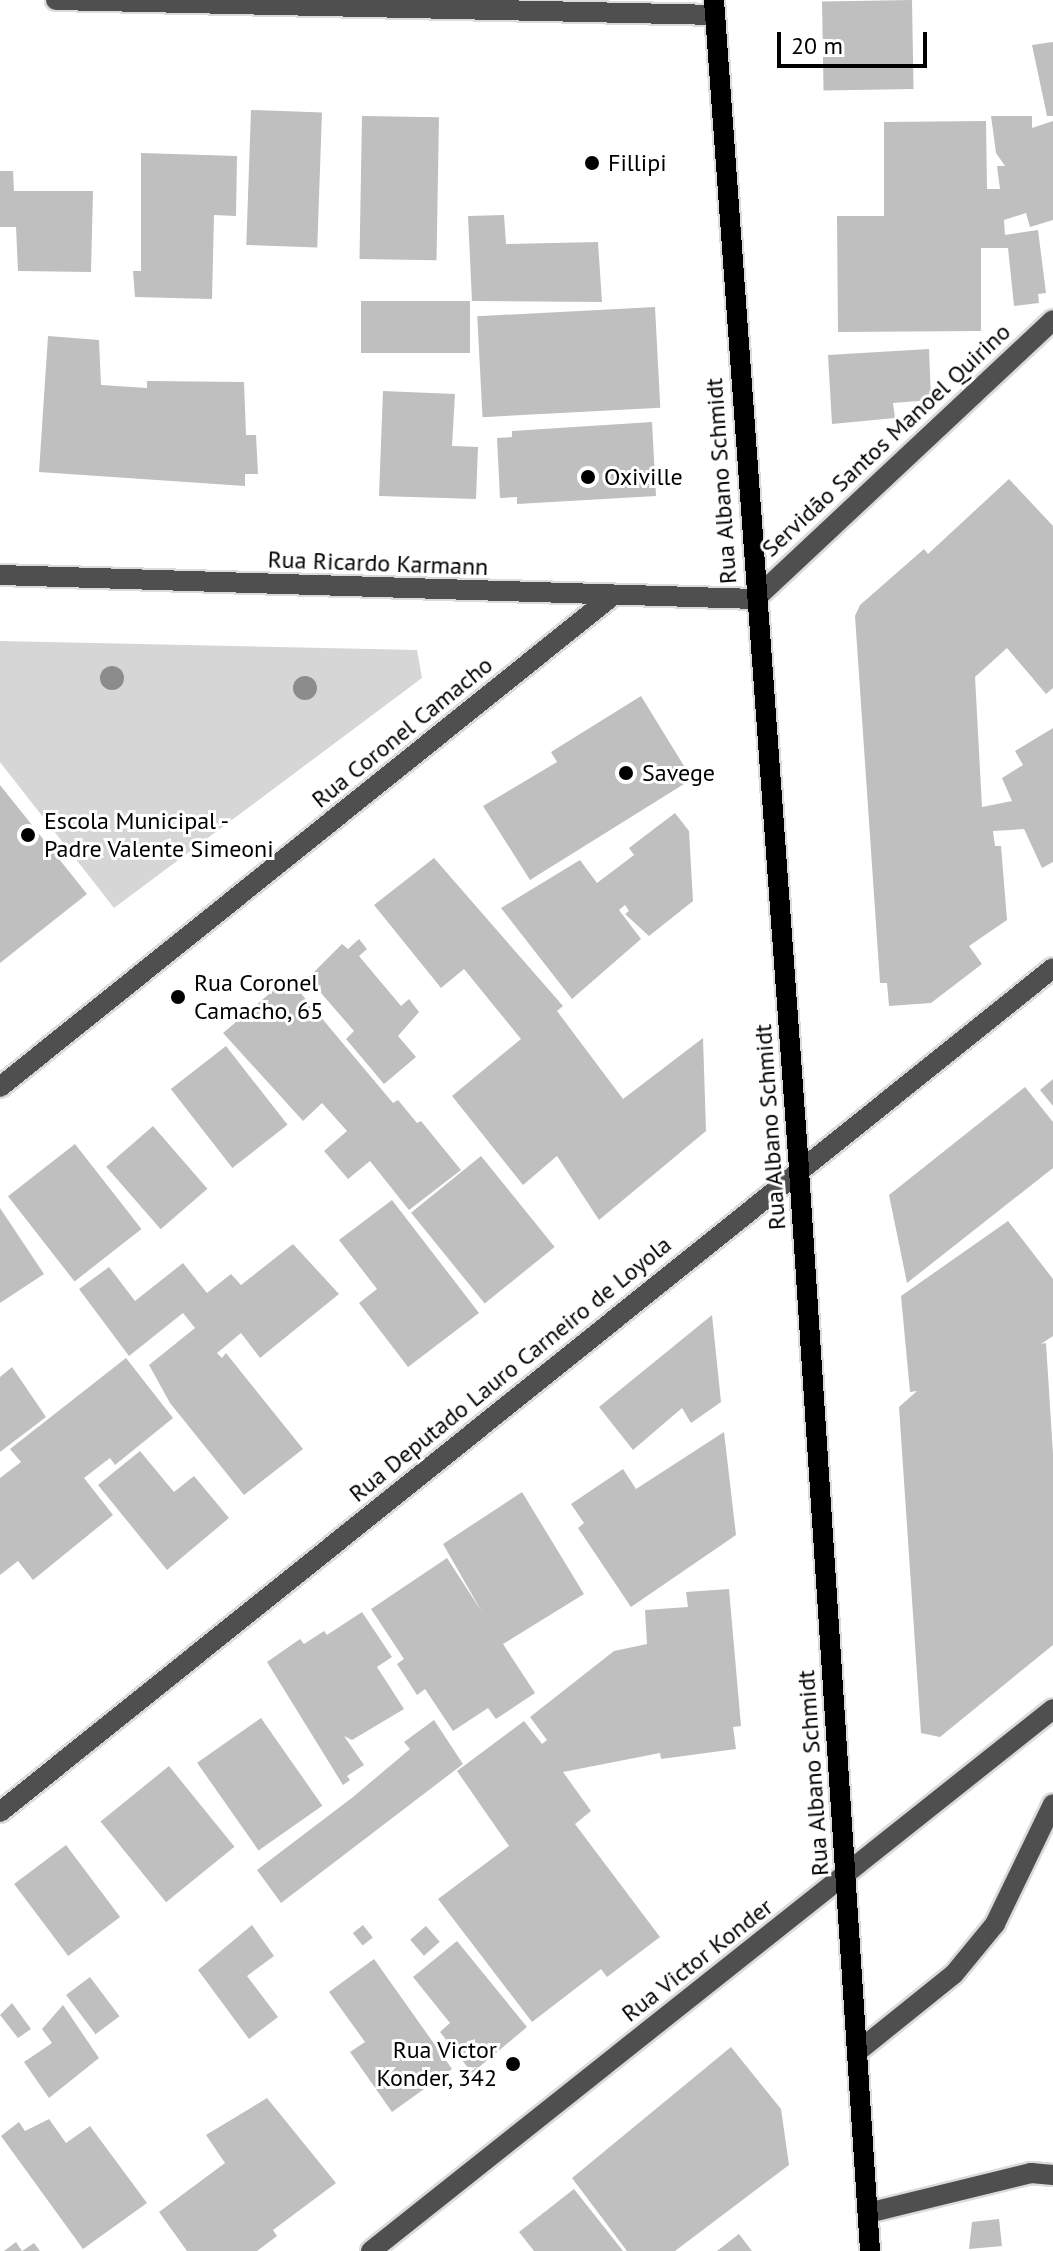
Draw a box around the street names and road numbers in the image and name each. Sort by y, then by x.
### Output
street label: Servidão Santos Manoel Quirino [756,317,1016,563]
street label: Rua Albano Schmidt [699,377,743,585]
street label: Rua Ricardo Karmann [267,545,489,581]
street label: Rua Coronel Camacho [306,650,498,814]
street label: Rua Albano Schmidt [748,1023,792,1231]
street label: Rua Deputado Lauro Carneiro de Loyola [343,1230,677,1508]
street label: Rua Albano Schmidt [791,1669,835,1877]
street label: Rua Victor Konder [616,1892,778,2028]

